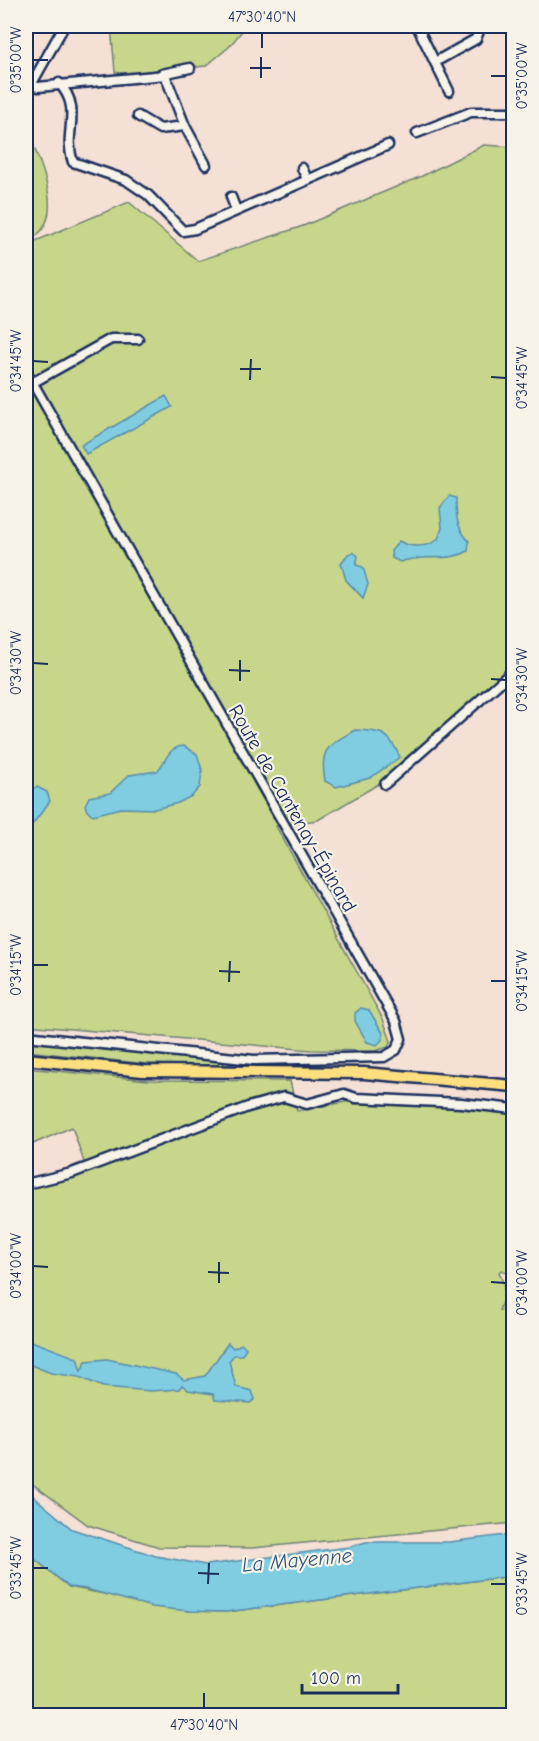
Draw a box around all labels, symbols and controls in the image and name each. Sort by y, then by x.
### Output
text: 47°30'40"N [228,8,296,26]
text: 0°35'00"W [7,27,25,93]
text: 0°35'00"W [513,43,531,109]
text: 0°34'45"W [7,329,25,393]
text: 0°34'45"W [513,346,531,410]
text: 0°34'30"W [7,631,25,695]
text: 0°34'30"W [513,648,531,712]
street label: Route de Cantenay-Épinard [224,701,361,916]
text: 0°34'15"W [7,934,25,996]
text: 0°34'15"W [513,950,531,1012]
text: 0°34'00"W [7,1233,25,1299]
text: 0°34'00"W [513,1250,531,1316]
text: 0°33'45"W [7,1536,25,1600]
water label: La Mayenne [241,1543,353,1577]
text: 0°33'45"W [513,1552,531,1616]
scale bar [302,1657,398,1695]
text: 100 m [311,1668,361,1689]
text: 47°30'40"N [170,1716,238,1734]

